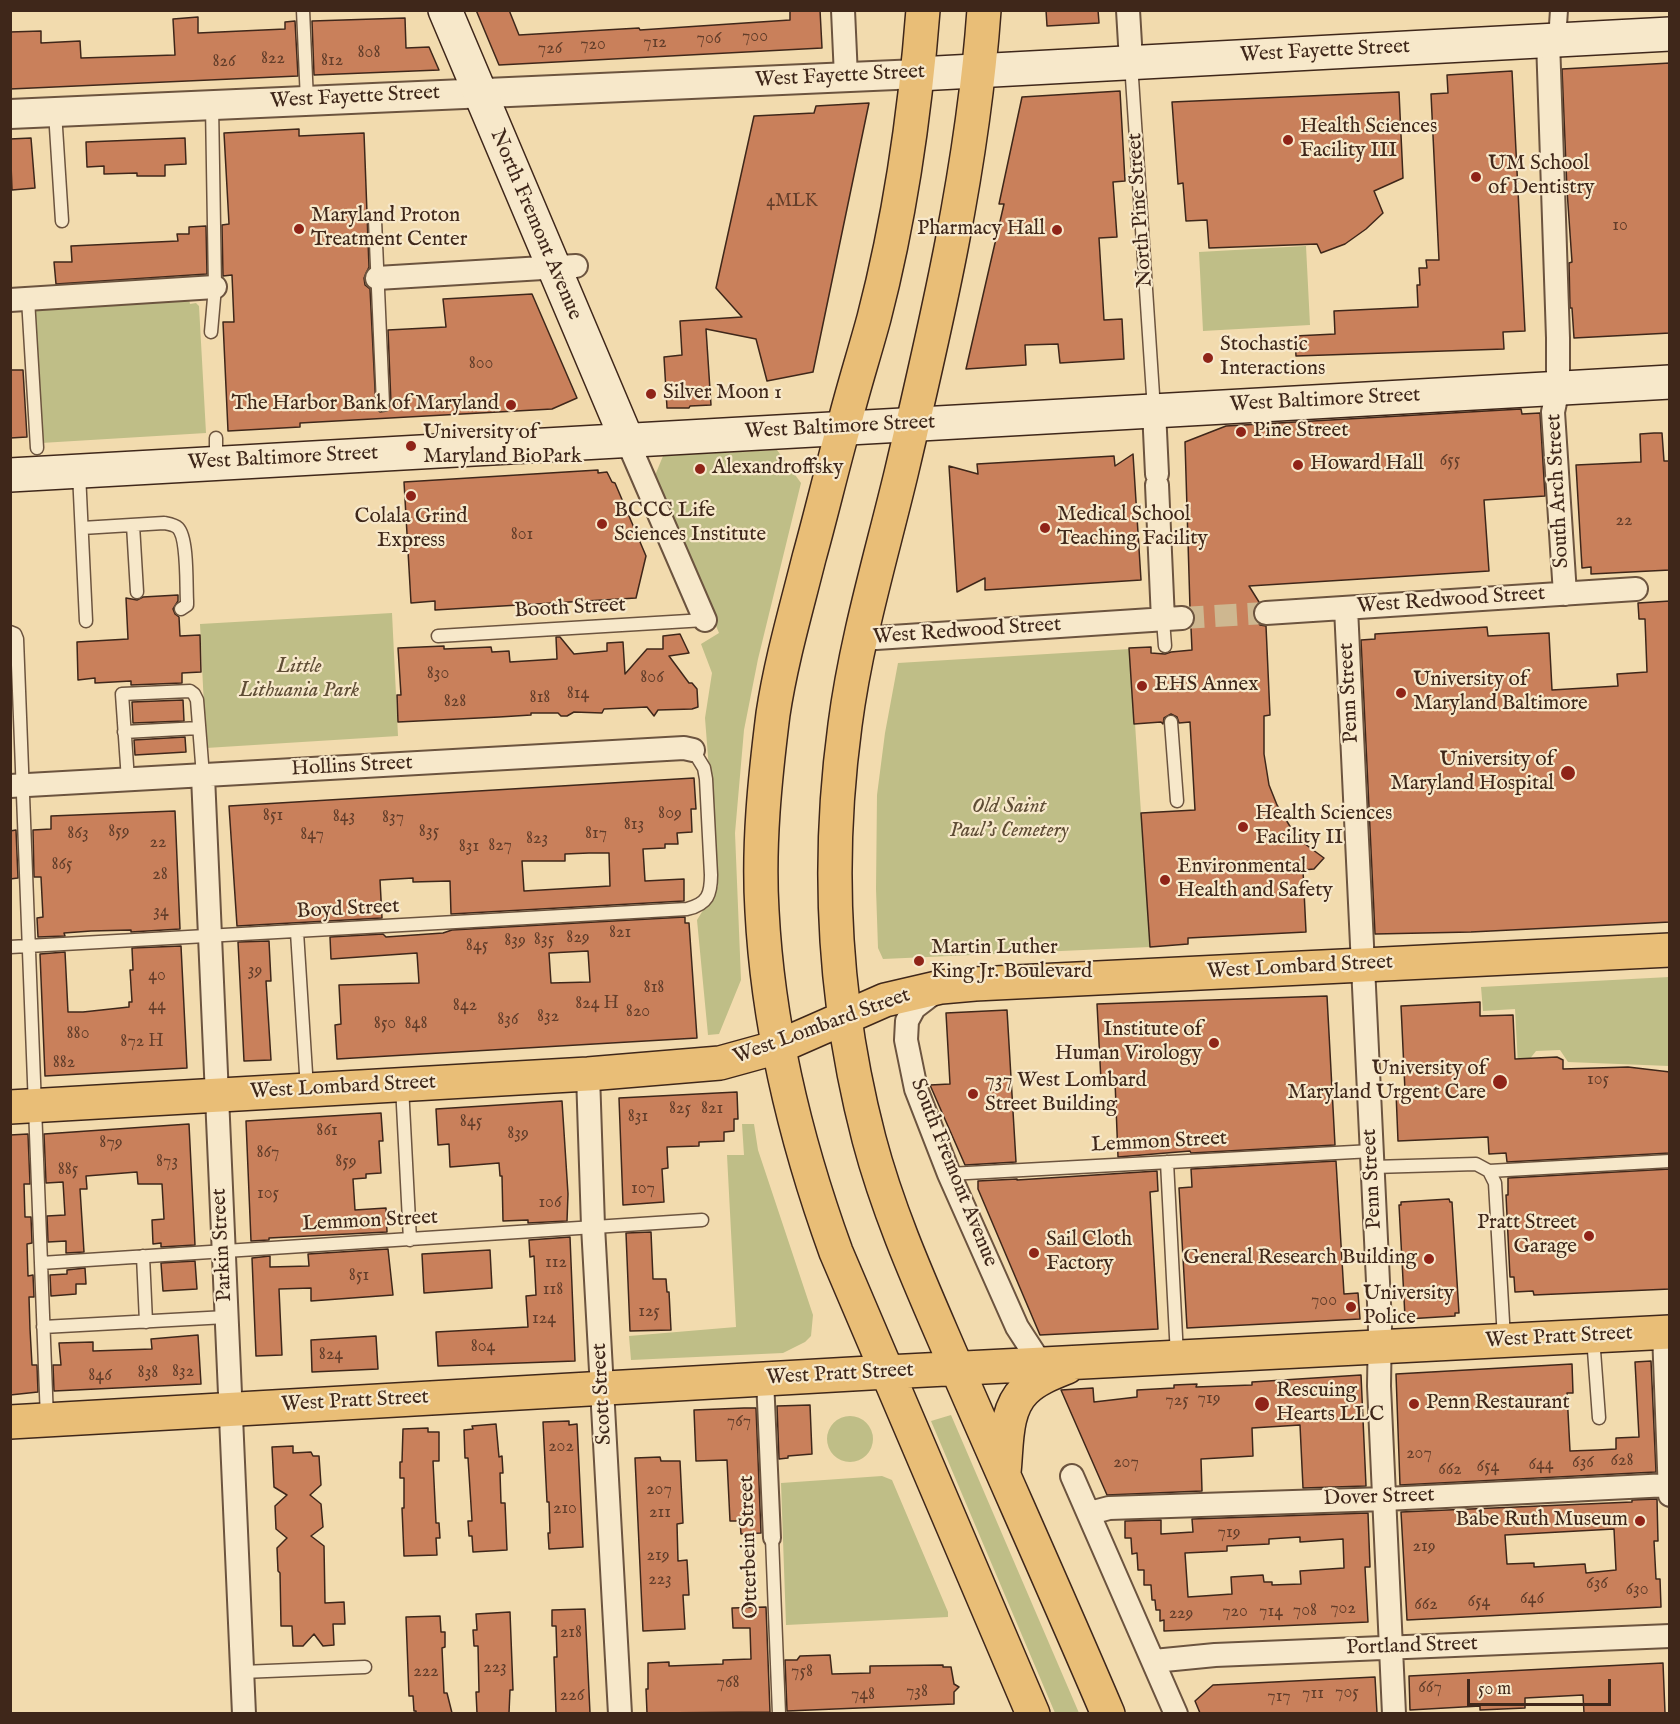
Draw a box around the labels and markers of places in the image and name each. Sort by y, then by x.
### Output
place label: Health Sciences Facility III [1300,115,1437,165]
marker: Health Sciences Facility III [1281,133,1295,147]
place label: UM School of Dentistry [1488,152,1595,202]
marker: UM School of Dentistry [1469,170,1483,184]
place label: Maryland Proton Treatment Center [311,204,467,254]
place label: Pharmacy Hall [917,217,1045,243]
marker: Maryland Proton Treatment Center [292,222,306,236]
marker: Pharmacy Hall [1050,223,1064,237]
place label: Stochastic Interactions [1220,333,1325,383]
marker: Stochastic Interactions [1201,351,1215,365]
place label: Silver Moon 1 [663,381,782,407]
marker: Silver Moon 1 [644,387,658,401]
place label: The Harbor Bank of Maryland [231,392,499,418]
marker: The Harbor Bank of Maryland [504,398,518,412]
place label: Pine Street [1253,419,1348,445]
place label: University of Maryland BioPark [423,421,582,471]
marker: Pine Street [1234,425,1248,439]
marker: University of Maryland BioPark [404,439,418,453]
place label: Howard Hall [1310,452,1424,478]
place label: Alexandroffsky [712,456,844,482]
marker: Howard Hall [1291,458,1305,472]
marker: Alexandroffsky [693,462,707,476]
marker: Colala Grind Express [404,489,418,503]
place label: BCCC Life Sciences Institute [614,499,766,549]
place label: Medical School Teaching Facility [1057,503,1208,553]
place label: Colala Grind Express [355,505,467,555]
marker: BCCC Life Sciences Institute [595,517,609,531]
marker: Medical School Teaching Facility [1038,521,1052,535]
place label: University of Maryland Baltimore [1413,668,1588,718]
place label: EHS Annex [1154,673,1258,699]
marker: EHS Annex [1135,679,1149,693]
marker: University of Maryland Baltimore [1394,686,1408,700]
place label: University of Maryland Hospital [1390,748,1554,798]
marker: University of Maryland Hospital [1559,764,1577,782]
place label: Health Sciences Facility II [1255,802,1392,852]
marker: Health Sciences Facility II [1236,820,1250,834]
place label: Environmental Health and Safety [1177,855,1333,905]
marker: Environmental Health and Safety [1158,873,1172,887]
place label: Martin Luther King Jr. Boulevard [931,936,1092,986]
marker: Martin Luther King Jr. Boulevard [912,954,926,968]
place label: Institute of Human Virology [1055,1018,1202,1068]
marker: Institute of Human Virology [1207,1036,1221,1050]
place label: University of Maryland Urgent Care [1287,1057,1486,1107]
place label: 737 West Lombard Street Building [985,1069,1147,1119]
marker: University of Maryland Urgent Care [1491,1073,1509,1091]
marker: 737 West Lombard Street Building [966,1087,980,1101]
place label: Pratt Street Garage [1477,1211,1577,1261]
place label: Sail Cloth Factory [1046,1228,1132,1278]
marker: Pratt Street Garage [1582,1229,1596,1243]
marker: Sail Cloth Factory [1027,1246,1041,1260]
place label: General Research Building [1183,1246,1417,1272]
marker: General Research Building [1422,1252,1436,1266]
place label: University Police [1363,1282,1454,1332]
marker: University Police [1344,1300,1358,1314]
place label: Rescuing Hearts LLC [1276,1379,1384,1429]
place label: Penn Restaurant [1426,1391,1570,1417]
marker: Rescuing Hearts LLC [1253,1395,1271,1413]
marker: Penn Restaurant [1407,1397,1421,1411]
place label: Babe Ruth Museum [1455,1508,1628,1534]
marker: Babe Ruth Museum [1633,1514,1647,1528]

